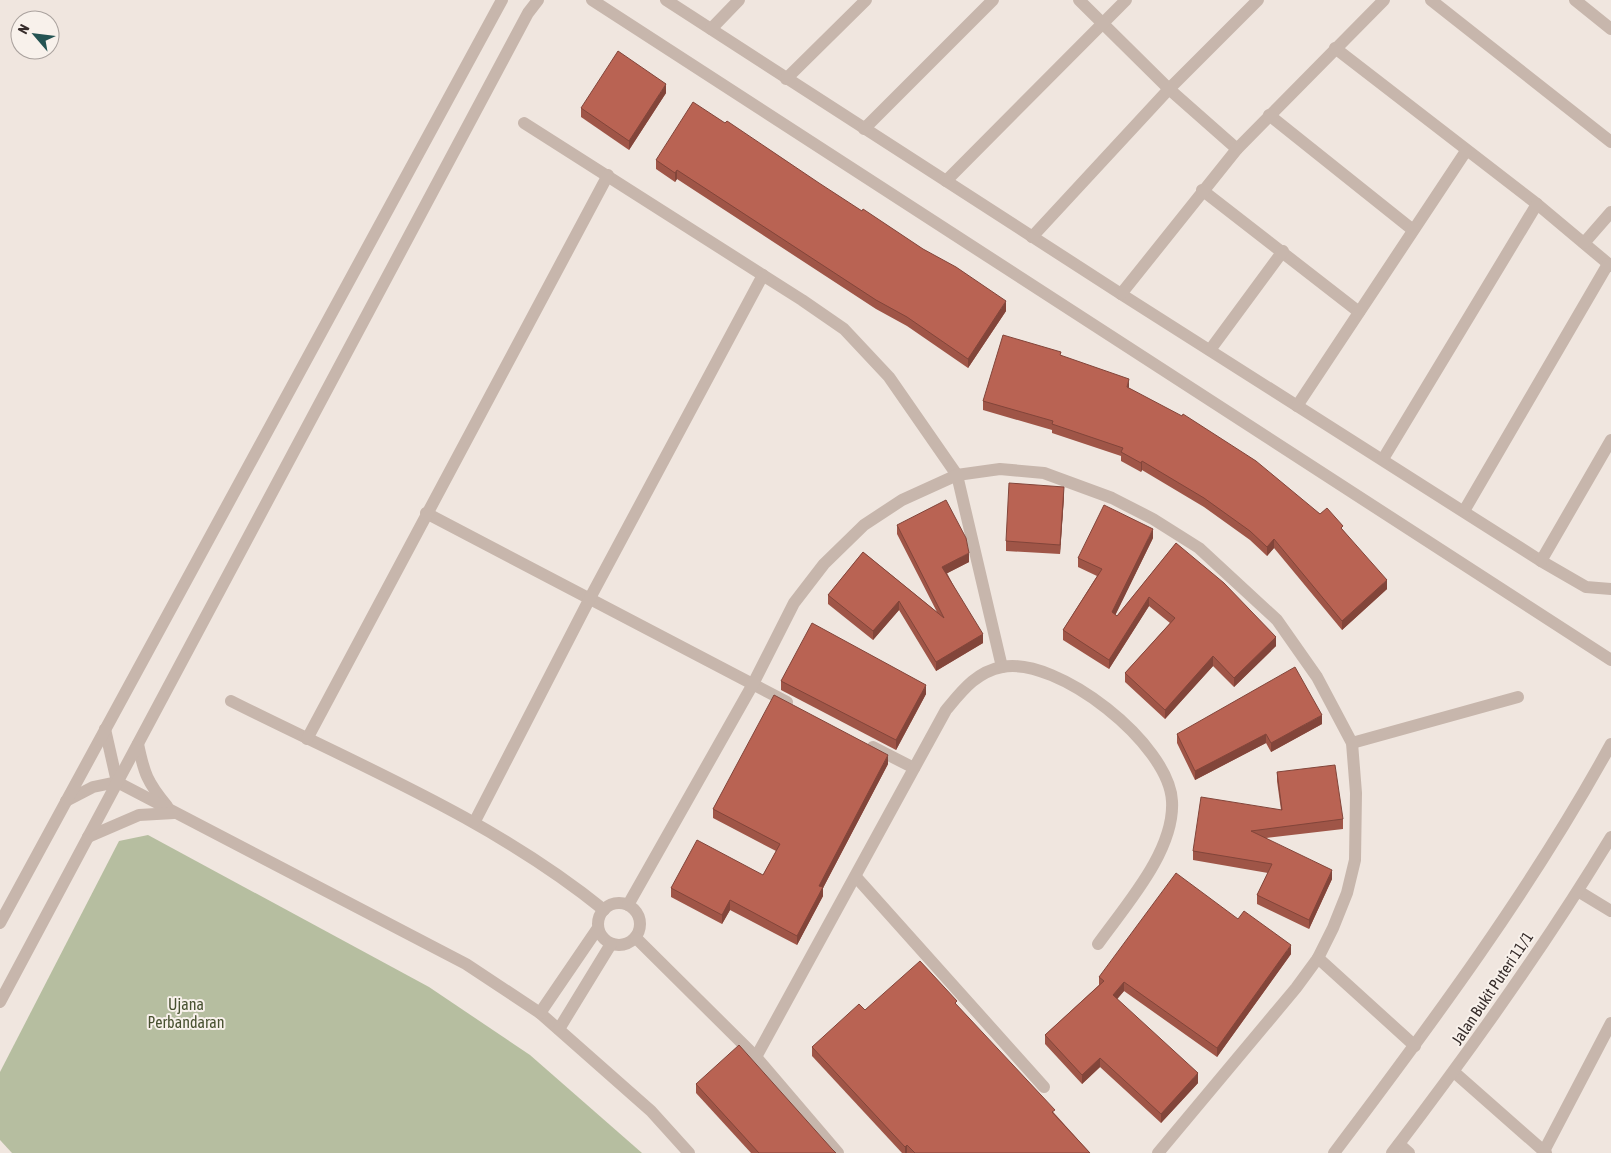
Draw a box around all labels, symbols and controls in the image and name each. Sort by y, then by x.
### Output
north arrow [10,10,60,60]
text: N [15,21,33,36]
street label: Jalan Bukit Puteri 11/1 [1448,928,1536,1048]
park label: Ujana Perbandaran [147,995,225,1031]

